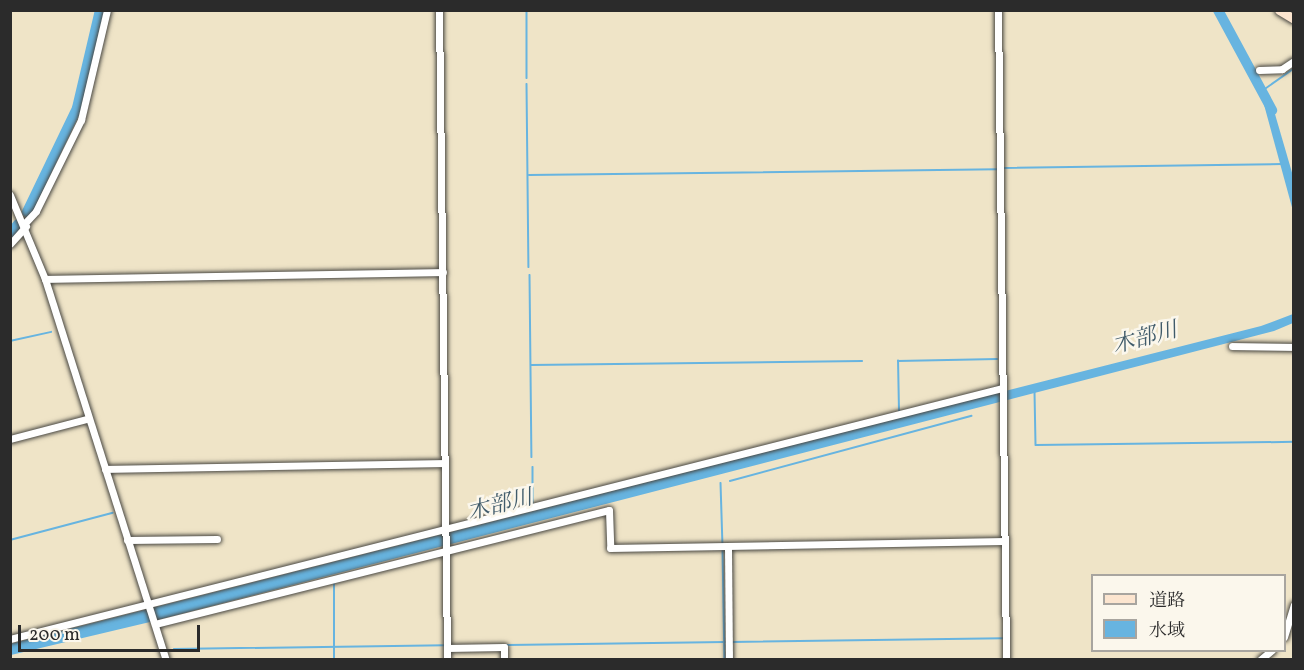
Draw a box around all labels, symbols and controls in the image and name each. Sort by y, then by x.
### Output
water label: 木部川 [1110,318,1180,360]
water label: 木部川 [465,485,535,527]
legend [1091,574,1286,652]
text: 道路 [1149,589,1185,614]
scale bar [21,613,202,651]
text: 水域 [1149,619,1185,644]
text: 200 m [29,623,80,648]

